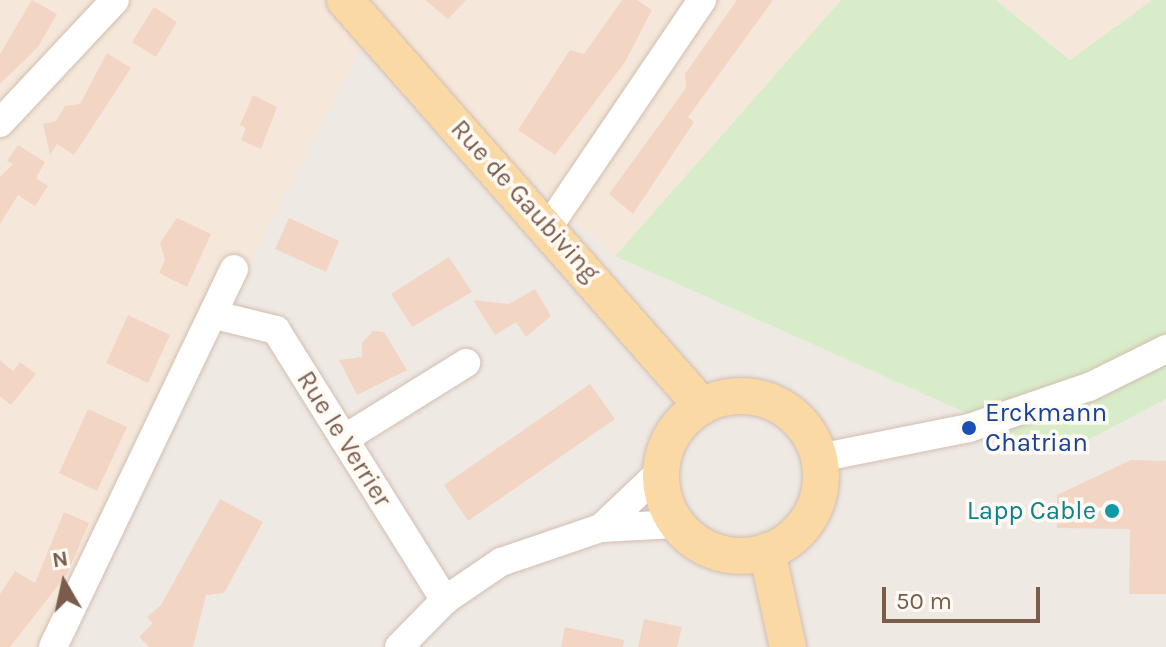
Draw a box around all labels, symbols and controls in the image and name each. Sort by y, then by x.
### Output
street label: Rue de Gaubiving [444,114,606,288]
street label: Rue le Verrier [290,365,398,513]
place label: Erckmann Chatrian [985,397,1107,458]
marker: Erckmann Chatrian [960,419,978,437]
place label: Lapp Cable [967,495,1096,527]
marker: Lapp Cable [1103,502,1121,520]
north arrow [24,543,104,623]
text: N [50,545,70,573]
scale bar [886,571,1044,621]
text: 50 m [896,587,952,615]

